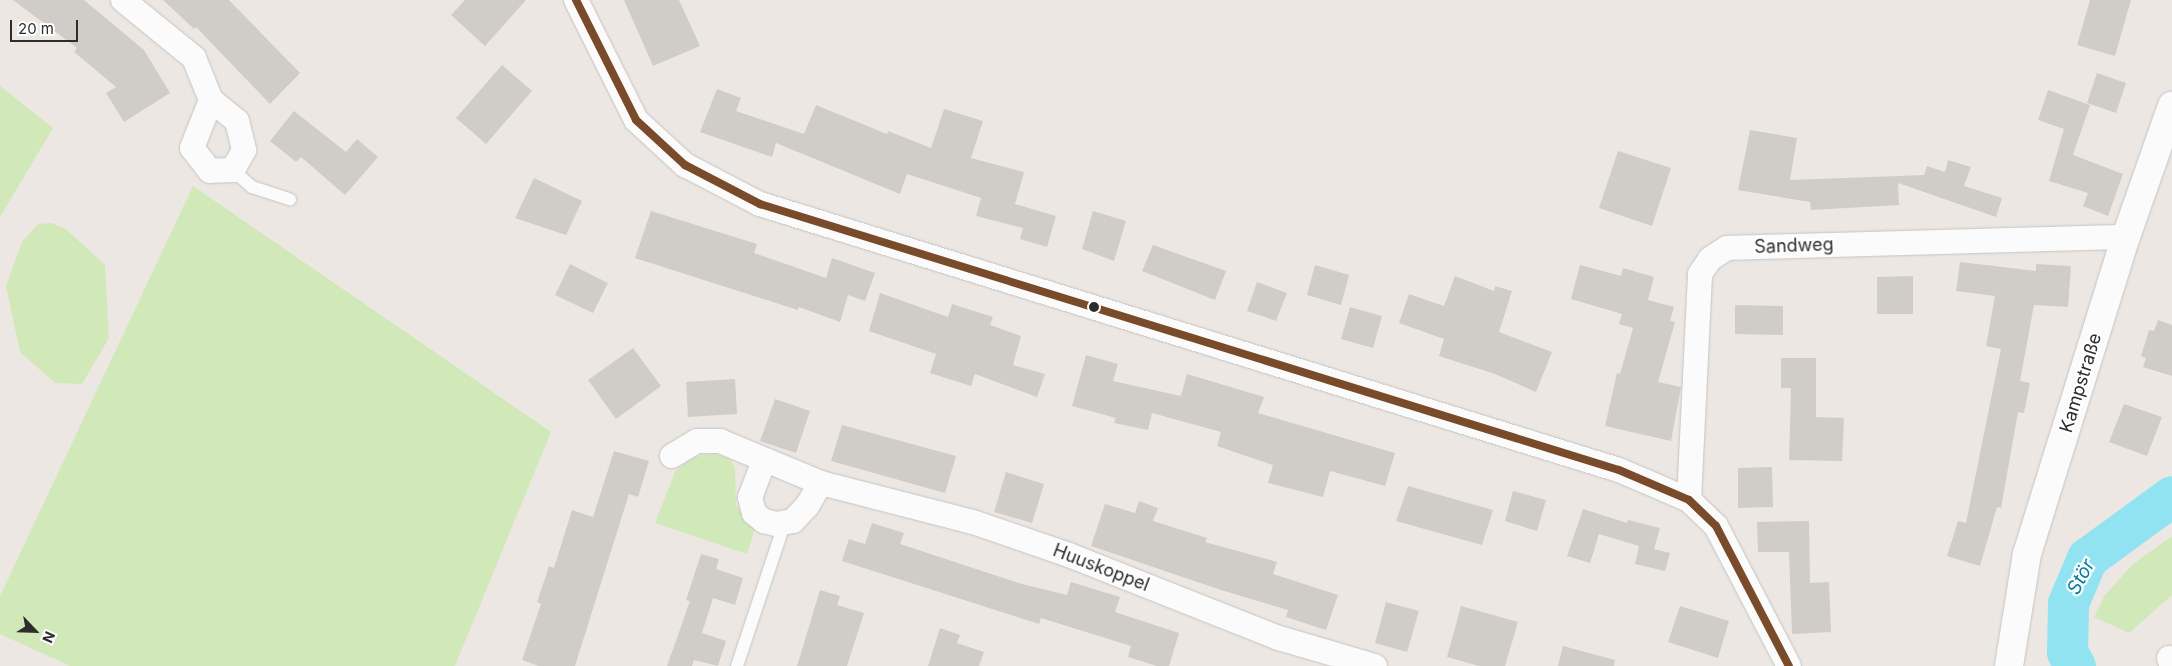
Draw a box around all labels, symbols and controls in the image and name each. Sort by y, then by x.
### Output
scale bar [12,10,80,42]
text: 20 m [18,19,54,38]
street label: Sandweg [1754,234,1834,258]
unlabelled marker [1089,302,1099,312]
street label: Kampstraße [2056,331,2106,435]
street label: Huuskoppel [1050,540,1152,596]
water label: Stör [2062,555,2100,599]
north arrow [10,606,60,656]
text: N [39,629,59,646]

